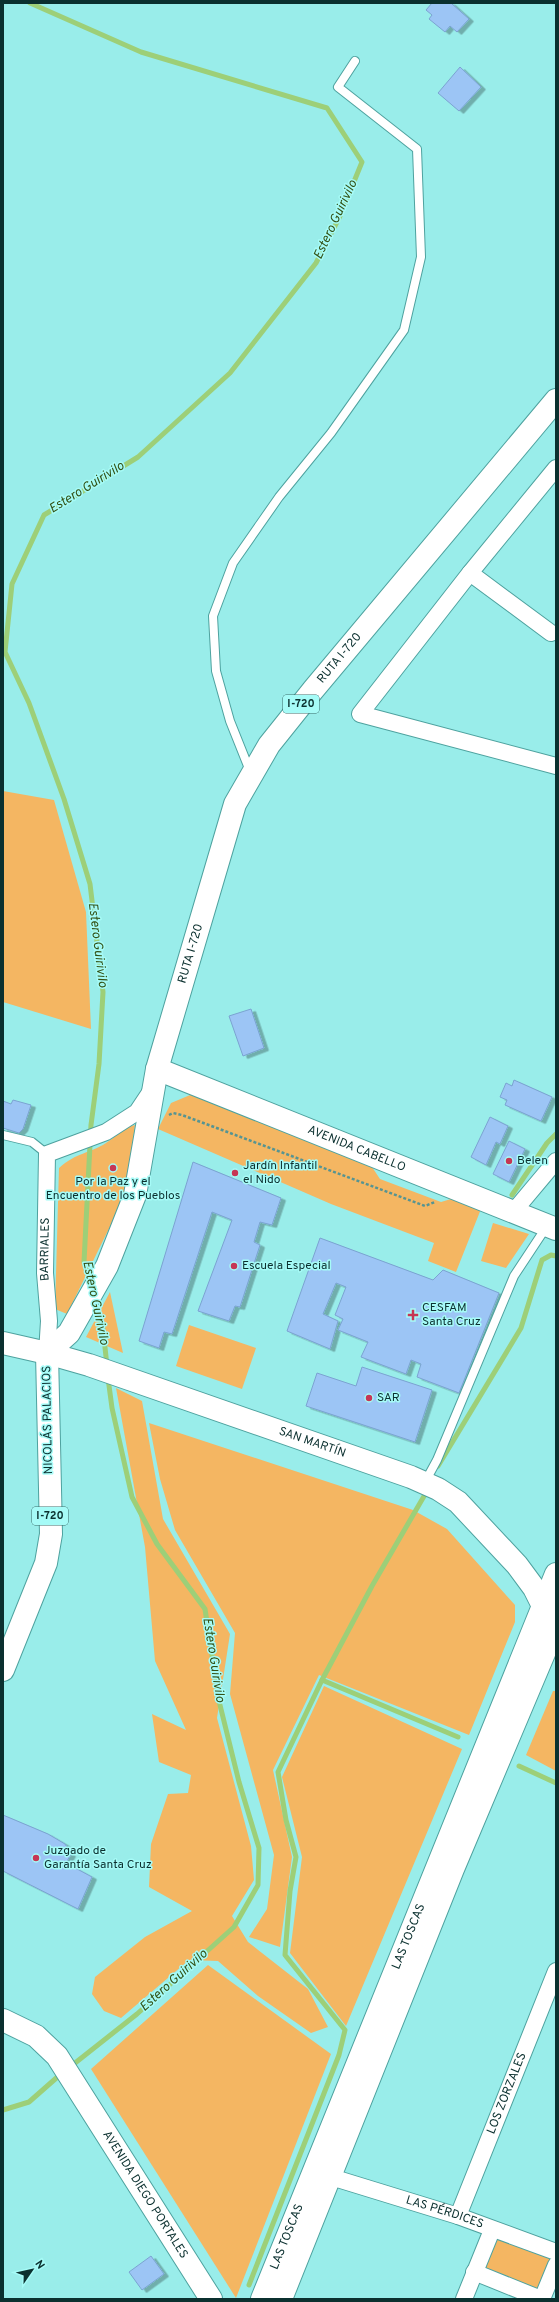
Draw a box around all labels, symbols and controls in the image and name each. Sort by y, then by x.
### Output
water label: Estero Guirivilo [311,178,361,262]
water label: Estero Guirivilo [46,458,128,517]
street label: RUTA I-720 [314,629,366,687]
road number: I-720 [283,695,319,713]
water label: Estero Guirivilo [84,902,110,989]
street label: RUTA I-720 [175,922,207,985]
street label: AVENIDA CABELLO [305,1122,408,1176]
place label: Belen [517,1153,548,1169]
marker: Belen [504,1156,514,1166]
place label: Jardín Infantil el Nido [243,1158,317,1188]
marker: Por la Paz y el Encuentro de los Pueblos [108,1163,118,1173]
marker: Jardín Infantil el Nido [230,1168,240,1178]
place label: Por la Paz y el Encuentro de los Pueblos [46,1174,180,1204]
street label: BARRIALES [37,1217,54,1282]
place label: Escuela Especial [242,1258,331,1274]
water label: Estero Guirivilo [78,1259,112,1347]
marker: Escuela Especial [229,1261,239,1271]
place label: CESFAM Santa Cruz [422,1300,481,1330]
marker: CESFAM Santa Cruz [407,1309,419,1321]
street label: NICOLÁS PALACIOS [39,1366,57,1474]
place label: SAR [377,1390,400,1406]
marker: SAR [364,1393,374,1403]
street label: SAN MARTÍN [277,1424,348,1462]
road number: I-720 [32,1507,68,1525]
water label: Estero Guirivilo [198,1617,228,1704]
place label: Juzgado de Garantía Santa Cruz [44,1843,152,1873]
marker: Juzgado de Garantía Santa Cruz [31,1853,41,1863]
street label: LAS TOSCAS [388,1901,429,1972]
water label: Estero Guirivilo [137,1946,211,2016]
street label: LOS ZORZALES [484,2050,531,2137]
street label: AVENIDA DIEGO PORTALES [98,2128,191,2262]
street label: LAS PÉRDICES [404,2192,486,2233]
street label: LAS TOSCAS [267,2202,308,2272]
north arrow [12,2250,52,2290]
text: N [31,2258,47,2272]

